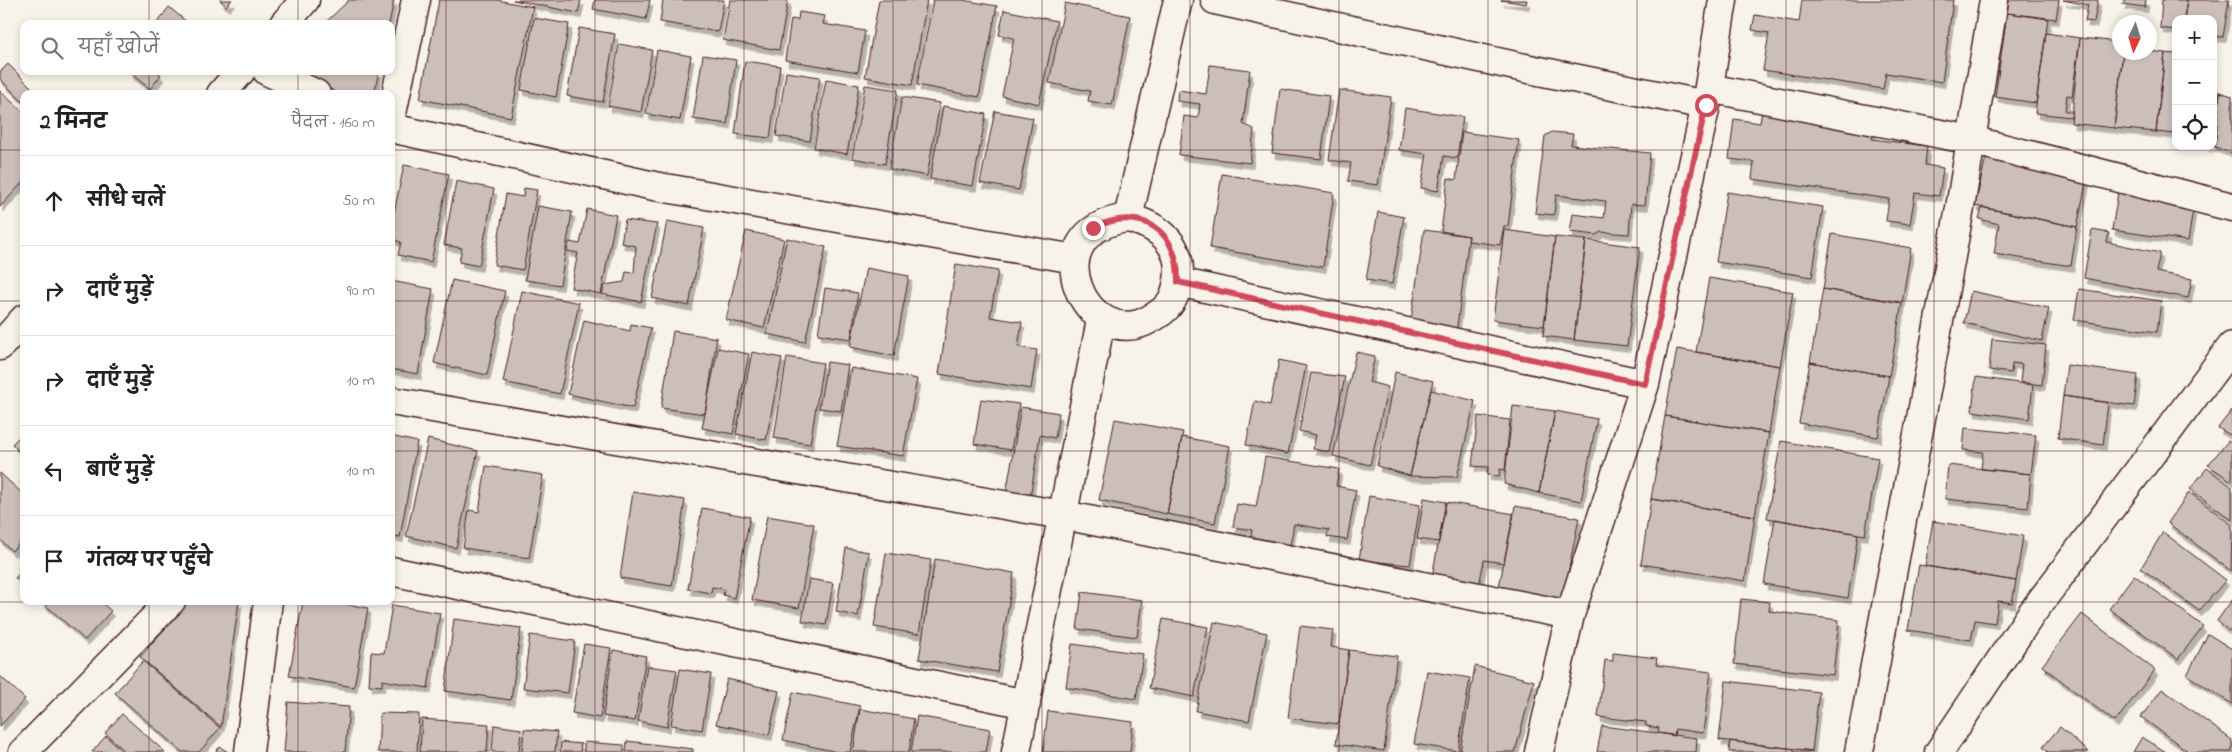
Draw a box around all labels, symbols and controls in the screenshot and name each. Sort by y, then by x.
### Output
north arrow [2112,15,2157,60]
map controls [2172,15,2217,150]
button: + [2172,15,2217,60]
search box [20,20,395,75]
icon: search [38,34,66,62]
text: यहाँ खोजें [78,35,160,62]
button: − [2172,60,2217,105]
route start [1695,94,1718,117]
button: locate [2172,105,2217,150]
text: 2 मिनट [40,108,107,138]
text: पैदल · 160 m [291,111,375,135]
icon: ahead [40,187,68,215]
text: सीधे चलें [87,188,165,215]
text: 50 m [343,189,375,213]
route end [1082,217,1105,240]
icon: right [40,277,68,305]
text: दाएँ मुड़ें [87,278,153,305]
text: 90 m [347,279,375,303]
icon: right [40,367,68,395]
text: दाएँ मुड़ें [87,368,153,395]
text: 10 m [347,369,375,393]
icon: left [40,457,68,485]
text: बाएँ मुड़ें [87,458,154,485]
text: 10 m [347,459,375,483]
icon: arrive [40,547,68,575]
text: गंतव्य पर पहुँचे [87,548,212,575]

